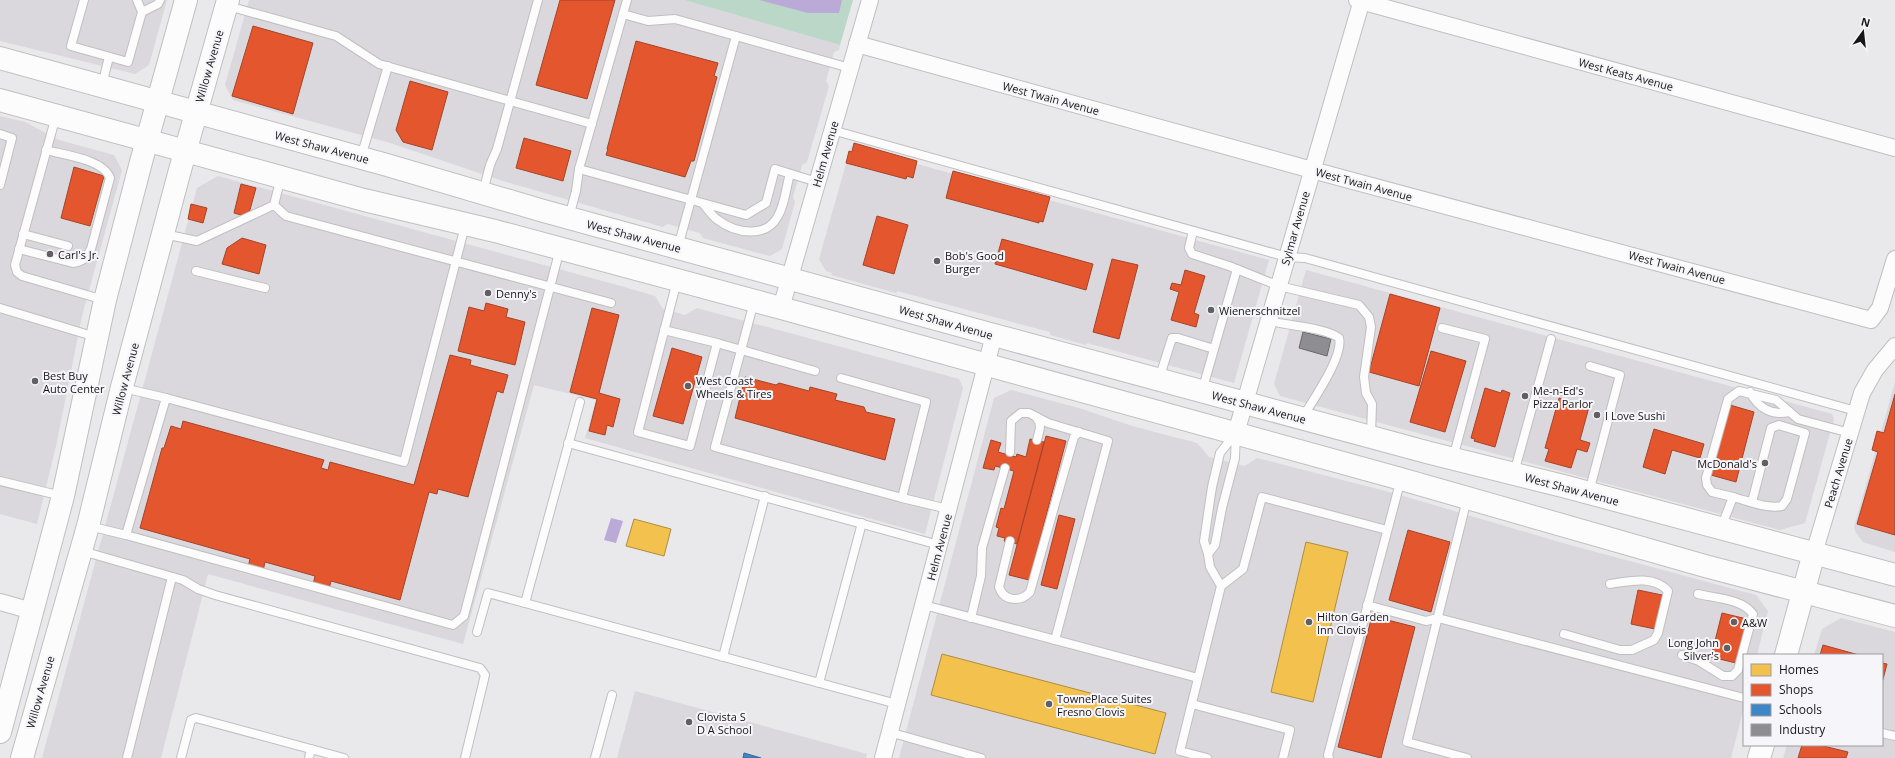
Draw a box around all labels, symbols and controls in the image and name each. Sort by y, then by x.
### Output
north arrow [1843,12,1883,52]
text: N [1859,13,1872,30]
street label: Willow Avenue [191,28,227,104]
street label: West Keats Avenue [1577,54,1675,94]
street label: West Twain Avenue [1001,78,1101,118]
street label: Helm Avenue [808,119,842,189]
street label: West Shaw Avenue [273,127,371,167]
street label: West Twain Avenue [1314,164,1414,204]
street label: Sylmar Avenue [1277,189,1313,267]
street label: West Shaw Avenue [585,216,683,256]
place label: Carl's Jr. [58,247,99,262]
street label: West Twain Avenue [1627,247,1727,287]
place label: Bob's Good Burger [945,248,1004,276]
marker: Carl's Jr. [45,249,55,259]
marker: Bob's Good Burger [932,256,942,266]
place label: Denny's [496,286,537,301]
marker: Denny's [483,288,493,298]
street label: West Shaw Avenue [897,301,995,343]
place label: Wienerschnitzel [1219,303,1300,318]
marker: Wienerschnitzel [1206,305,1216,315]
street label: Willow Avenue [108,341,142,417]
place label: Best Buy Auto Center [43,368,105,396]
place label: West Coast Wheels & Tires [696,373,772,401]
marker: Best Buy Auto Center [30,376,40,386]
marker: West Coast Wheels & Tires [683,381,693,391]
place label: Me-n-Ed's Pizza Parlor [1533,383,1593,411]
street label: West Shaw Avenue [1210,387,1308,427]
marker: Me-n-Ed's Pizza Parlor [1520,391,1530,401]
place label: I Love Sushi [1605,408,1665,423]
marker: I Love Sushi [1592,410,1602,420]
street label: Peach Avenue [1820,436,1856,510]
place label: McDonald's [1697,456,1757,471]
marker: McDonald's [1760,458,1770,468]
street label: West Shaw Avenue [1523,469,1621,509]
street label: Helm Avenue [923,512,955,582]
place label: Hilton Garden Inn Clovis [1317,609,1389,637]
place label: A&W [1742,615,1767,630]
marker: Hilton Garden Inn Clovis [1304,617,1314,627]
marker: A&W [1729,617,1739,627]
place label: Long John Silver's [1668,635,1719,663]
marker: Long John Silver's [1722,643,1732,653]
street label: Willow Avenue [22,654,58,730]
legend [1743,654,1883,746]
text: Homes [1779,661,1819,678]
text: Shops [1779,681,1814,698]
place label: TownePlace Suites Fresno Clovis [1057,691,1152,719]
marker: TownePlace Suites Fresno Clovis [1044,699,1054,709]
text: Schools [1779,701,1822,718]
place label: Clovista S D A School [697,709,752,737]
marker: Clovista S D A School [684,717,694,727]
text: Industry [1779,721,1826,738]

